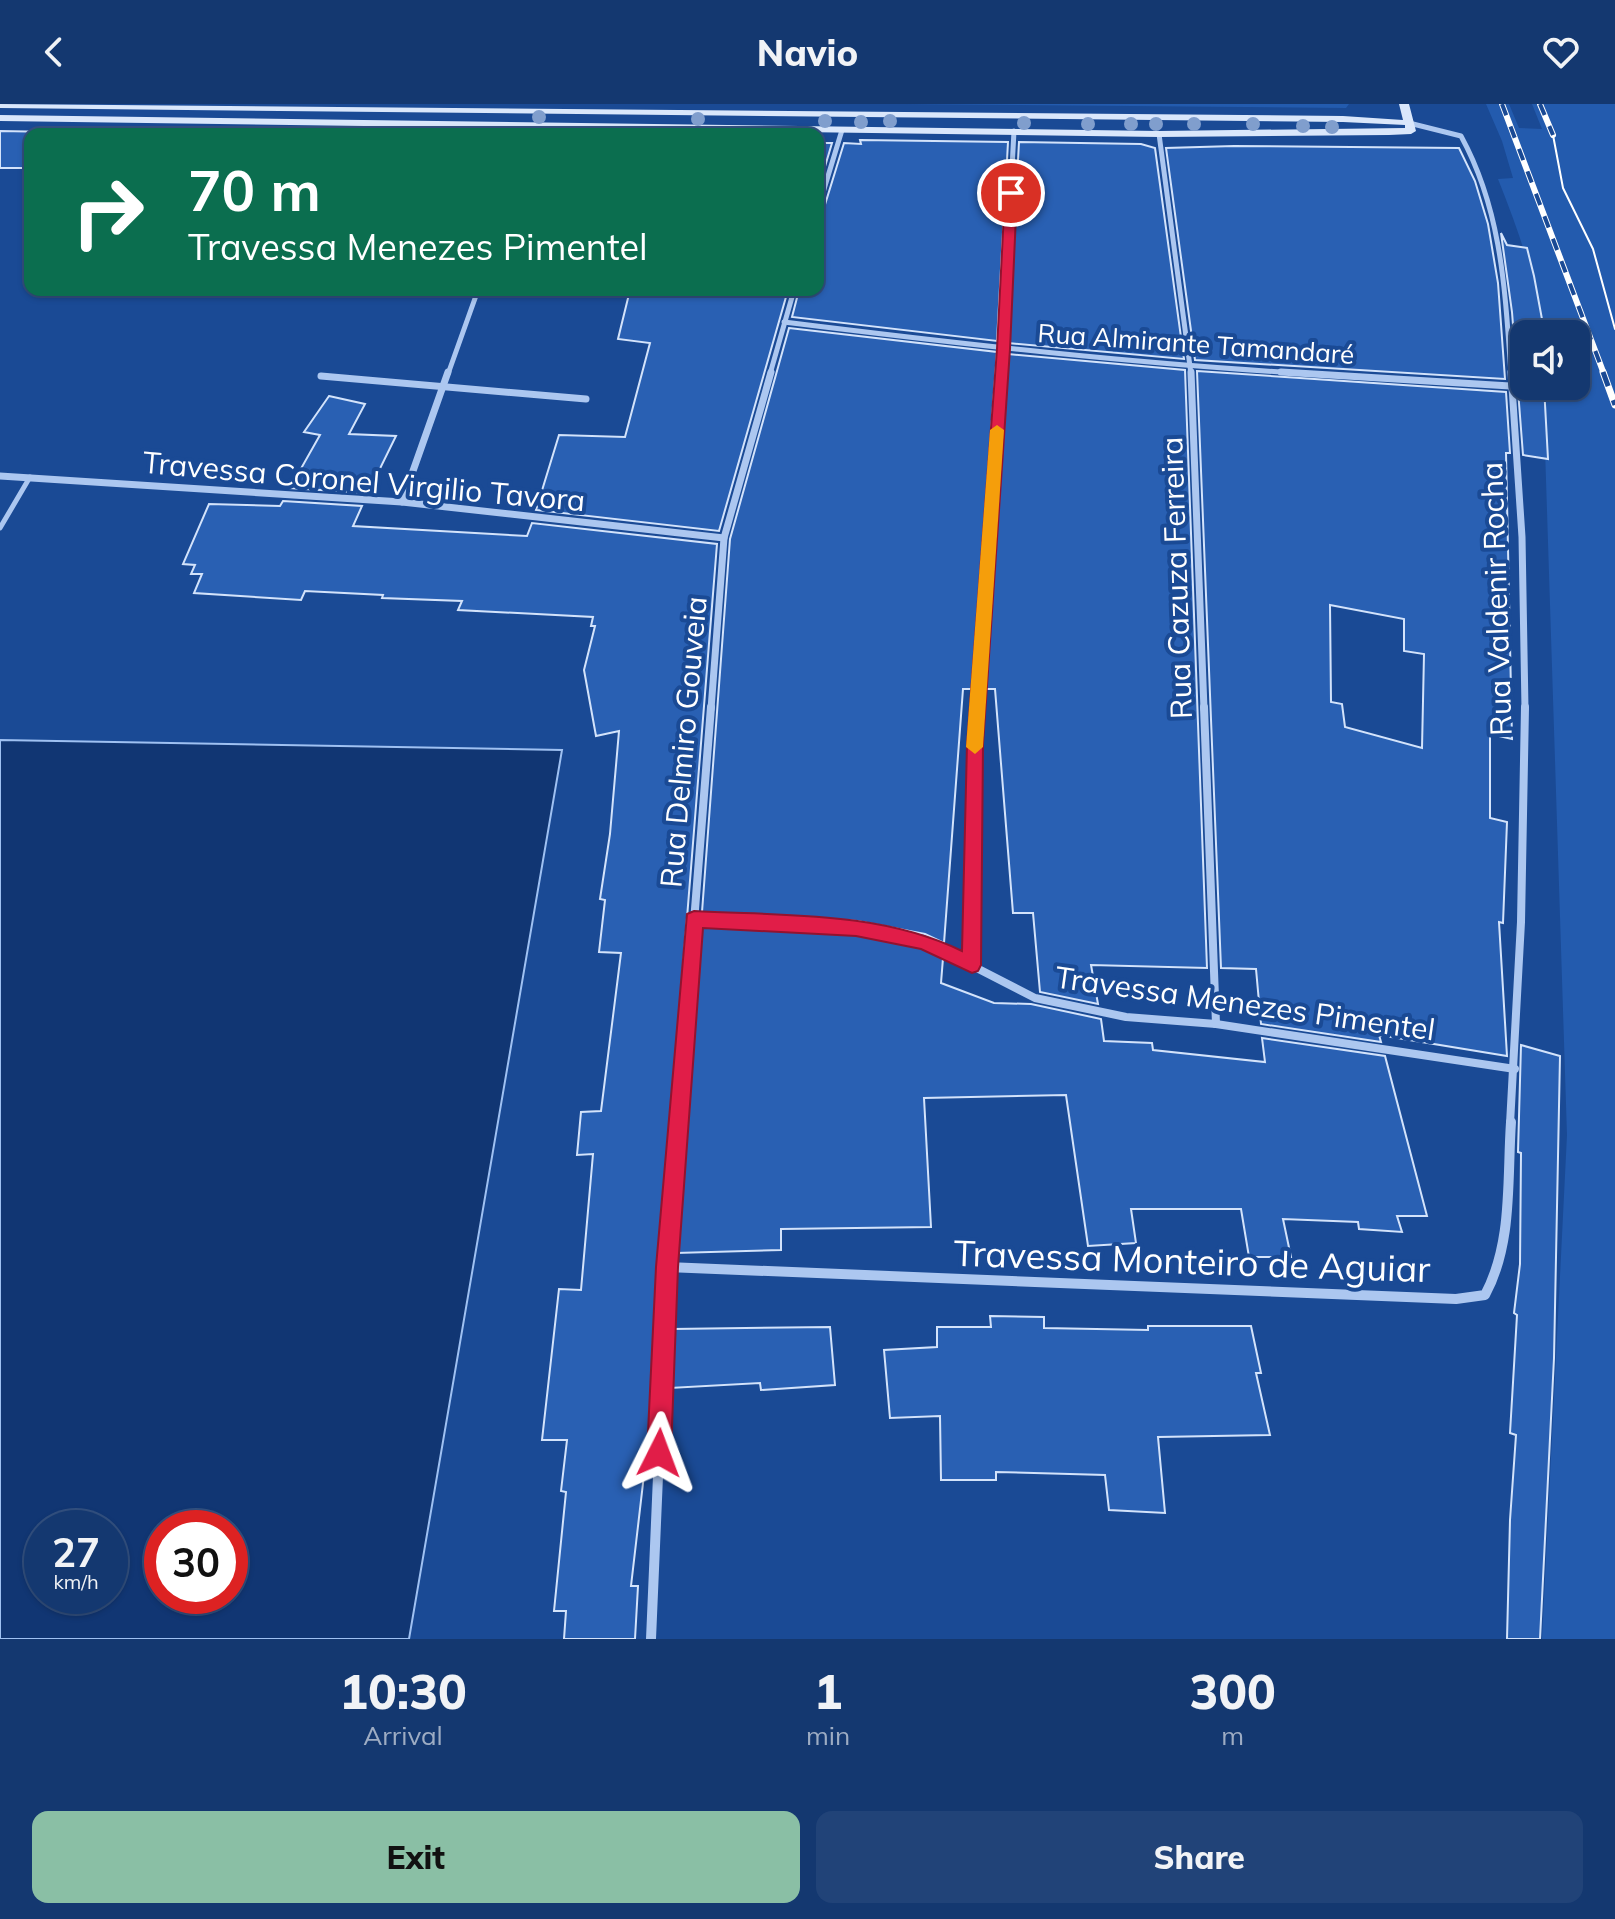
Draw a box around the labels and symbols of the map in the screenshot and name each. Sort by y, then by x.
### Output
pin [977,159,1045,227]
street label: Rua Almirante Tamandaré [1037,316,1355,371]
street label: Rua Cazuza Ferreira [1152,436,1200,720]
street label: Travessa Coronel Virgilio Tavora [141,443,587,519]
street label: Rua Valdenir Rocha [1472,461,1520,737]
street label: Rua Delmiro Gouveia [651,595,715,889]
street label: Travessa Menezes Pimentel [1053,958,1437,1048]
street label: Travessa Monteiro de Aguiar [953,1230,1431,1291]
position arrow [617,1411,701,1495]
speed limit sign: 30 [144,1510,248,1614]

